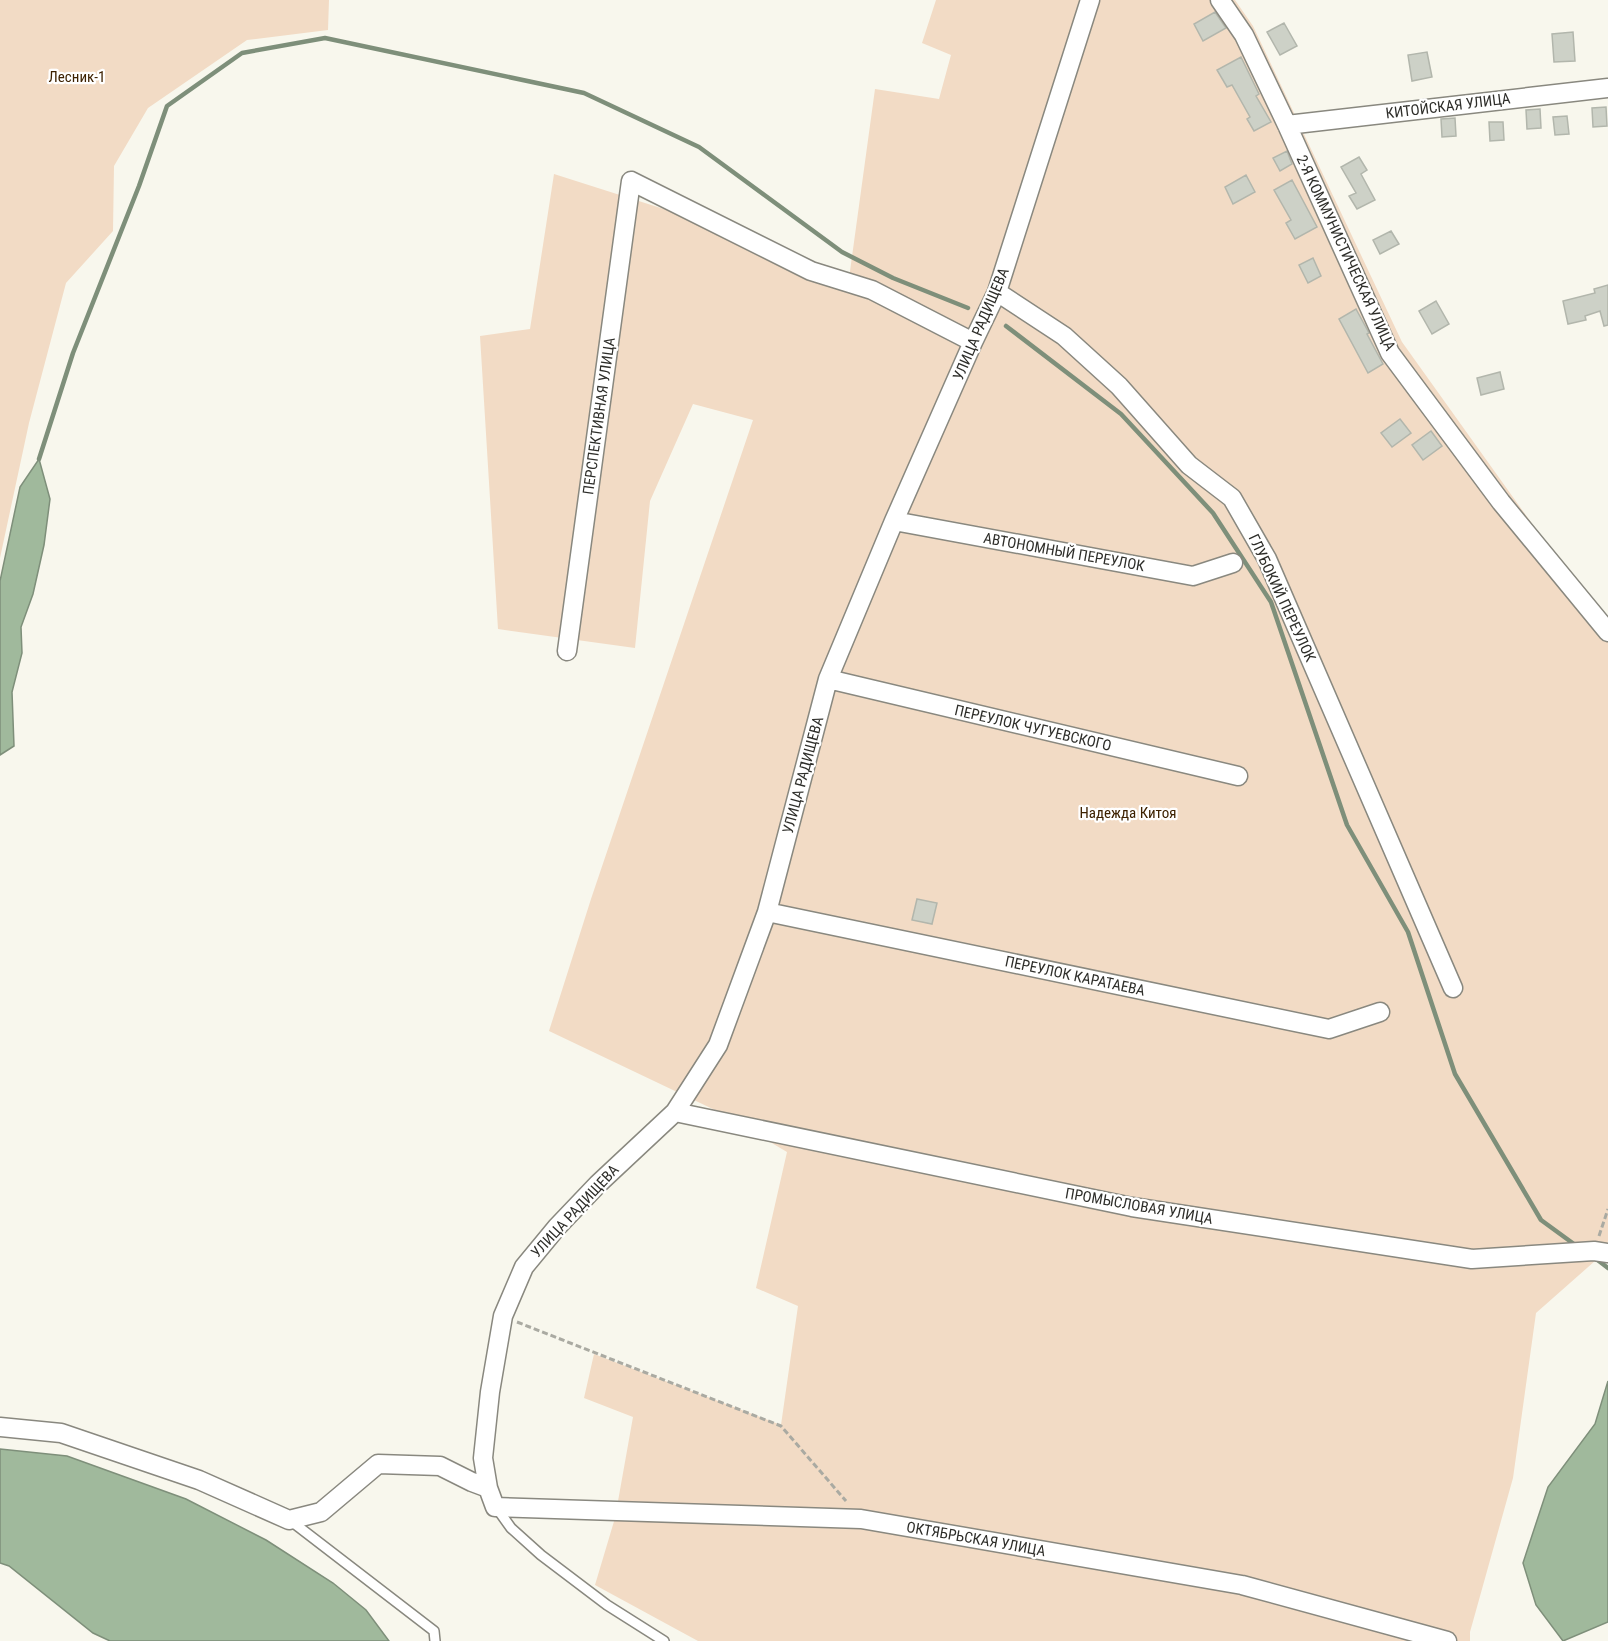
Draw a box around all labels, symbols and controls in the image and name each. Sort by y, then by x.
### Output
park label: Лесник-1 [49,68,105,86]
street label: КИТОЙСКАЯ УЛИЦА [1385,89,1512,123]
street label: 2-Я КОММУНИСТИЧЕСКАЯ УЛИЦА [1293,152,1399,354]
street label: УЛИЦА РАДИЩЕВА [949,265,1013,383]
street label: ПЕРСПЕКТИВНАЯ УЛИЦА [579,336,619,496]
street label: АВТОНОМНЫЙ ПЕРЕУЛОК [982,529,1147,575]
street label: ГЛУБОКИЙ ПЕРЕУЛОК [1245,531,1320,665]
street label: ПЕРЕУЛОК ЧУГУЕВСКОГО [953,701,1113,755]
street label: УЛИЦА РАДИЩЕВА [779,714,827,835]
park label: Надежда Китоя [1080,804,1176,822]
street label: ПЕРЕУЛОК КАРАТАЕВА [1003,952,1147,1000]
street label: УЛИЦА РАДИЩЕВА [527,1161,623,1261]
street label: ПРОМЫСЛОВАЯ УЛИЦА [1064,1184,1215,1228]
street label: ОКТЯБРЬСКАЯ УЛИЦА [905,1518,1047,1560]

